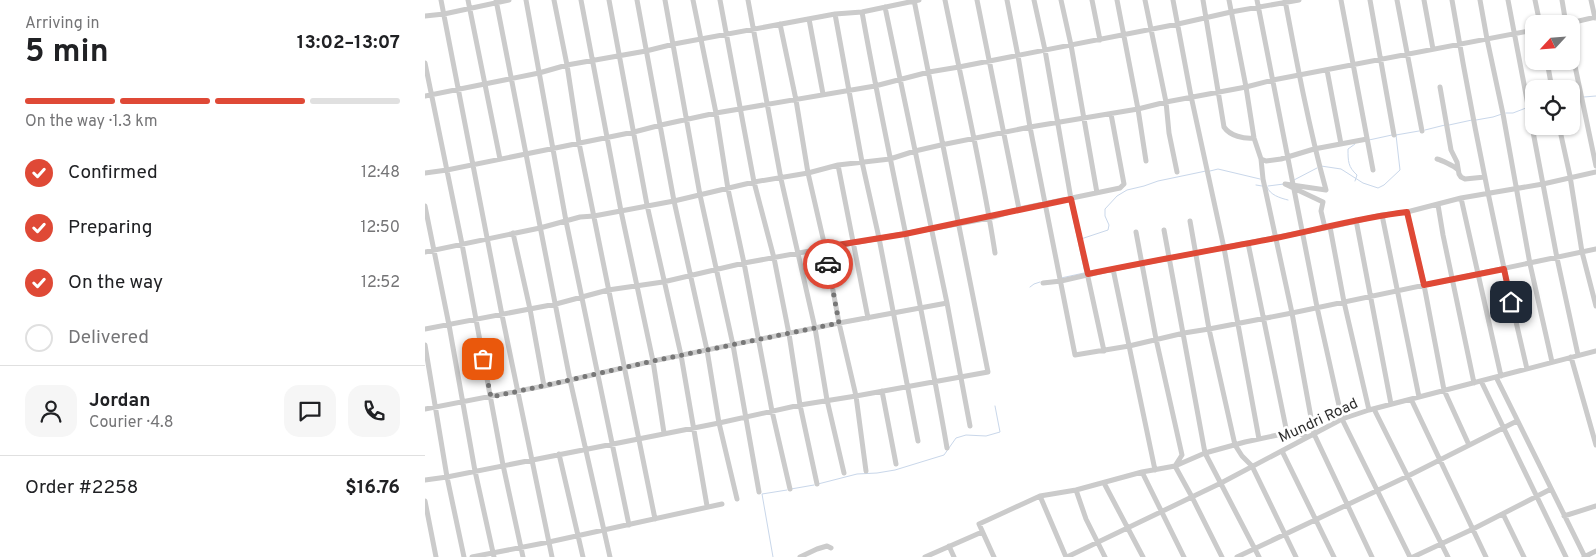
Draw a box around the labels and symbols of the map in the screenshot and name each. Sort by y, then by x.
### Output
north arrow [1525,15,1580,70]
courier [803,239,853,289]
pin [1490,281,1532,323]
pin [462,338,504,380]
street label: Mundri Road [1276,395,1361,448]

